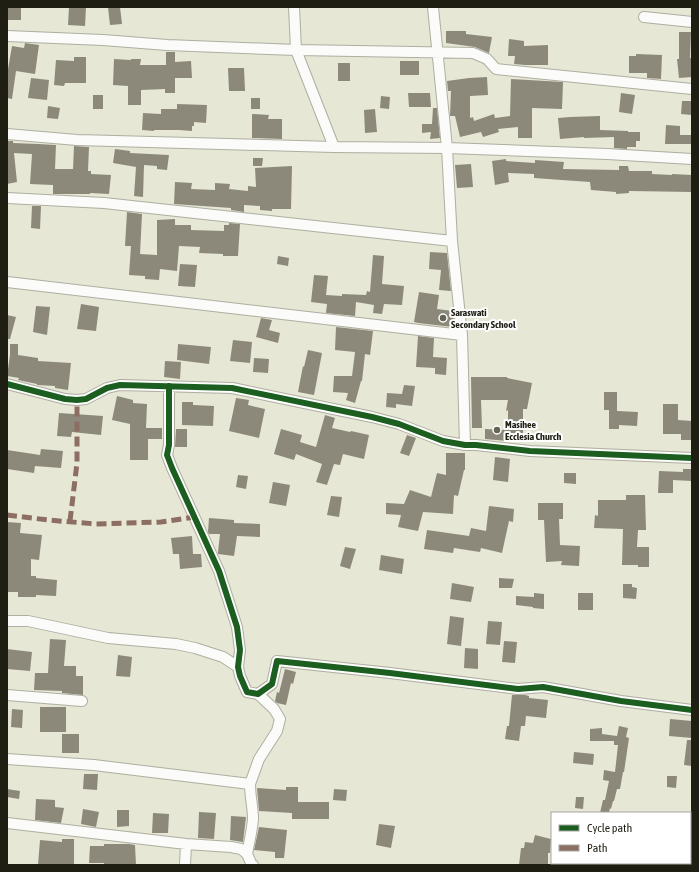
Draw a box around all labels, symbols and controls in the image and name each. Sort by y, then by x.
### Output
place label: Saraswati Secondary School [451,307,516,330]
marker: Saraswati Secondary School [438,313,448,323]
place label: Masihee Ecclesia Church [505,419,561,442]
marker: Masihee Ecclesia Church [492,425,502,435]
legend [551,812,691,864]
text: Cycle path [587,821,632,835]
text: Path [587,841,608,855]

